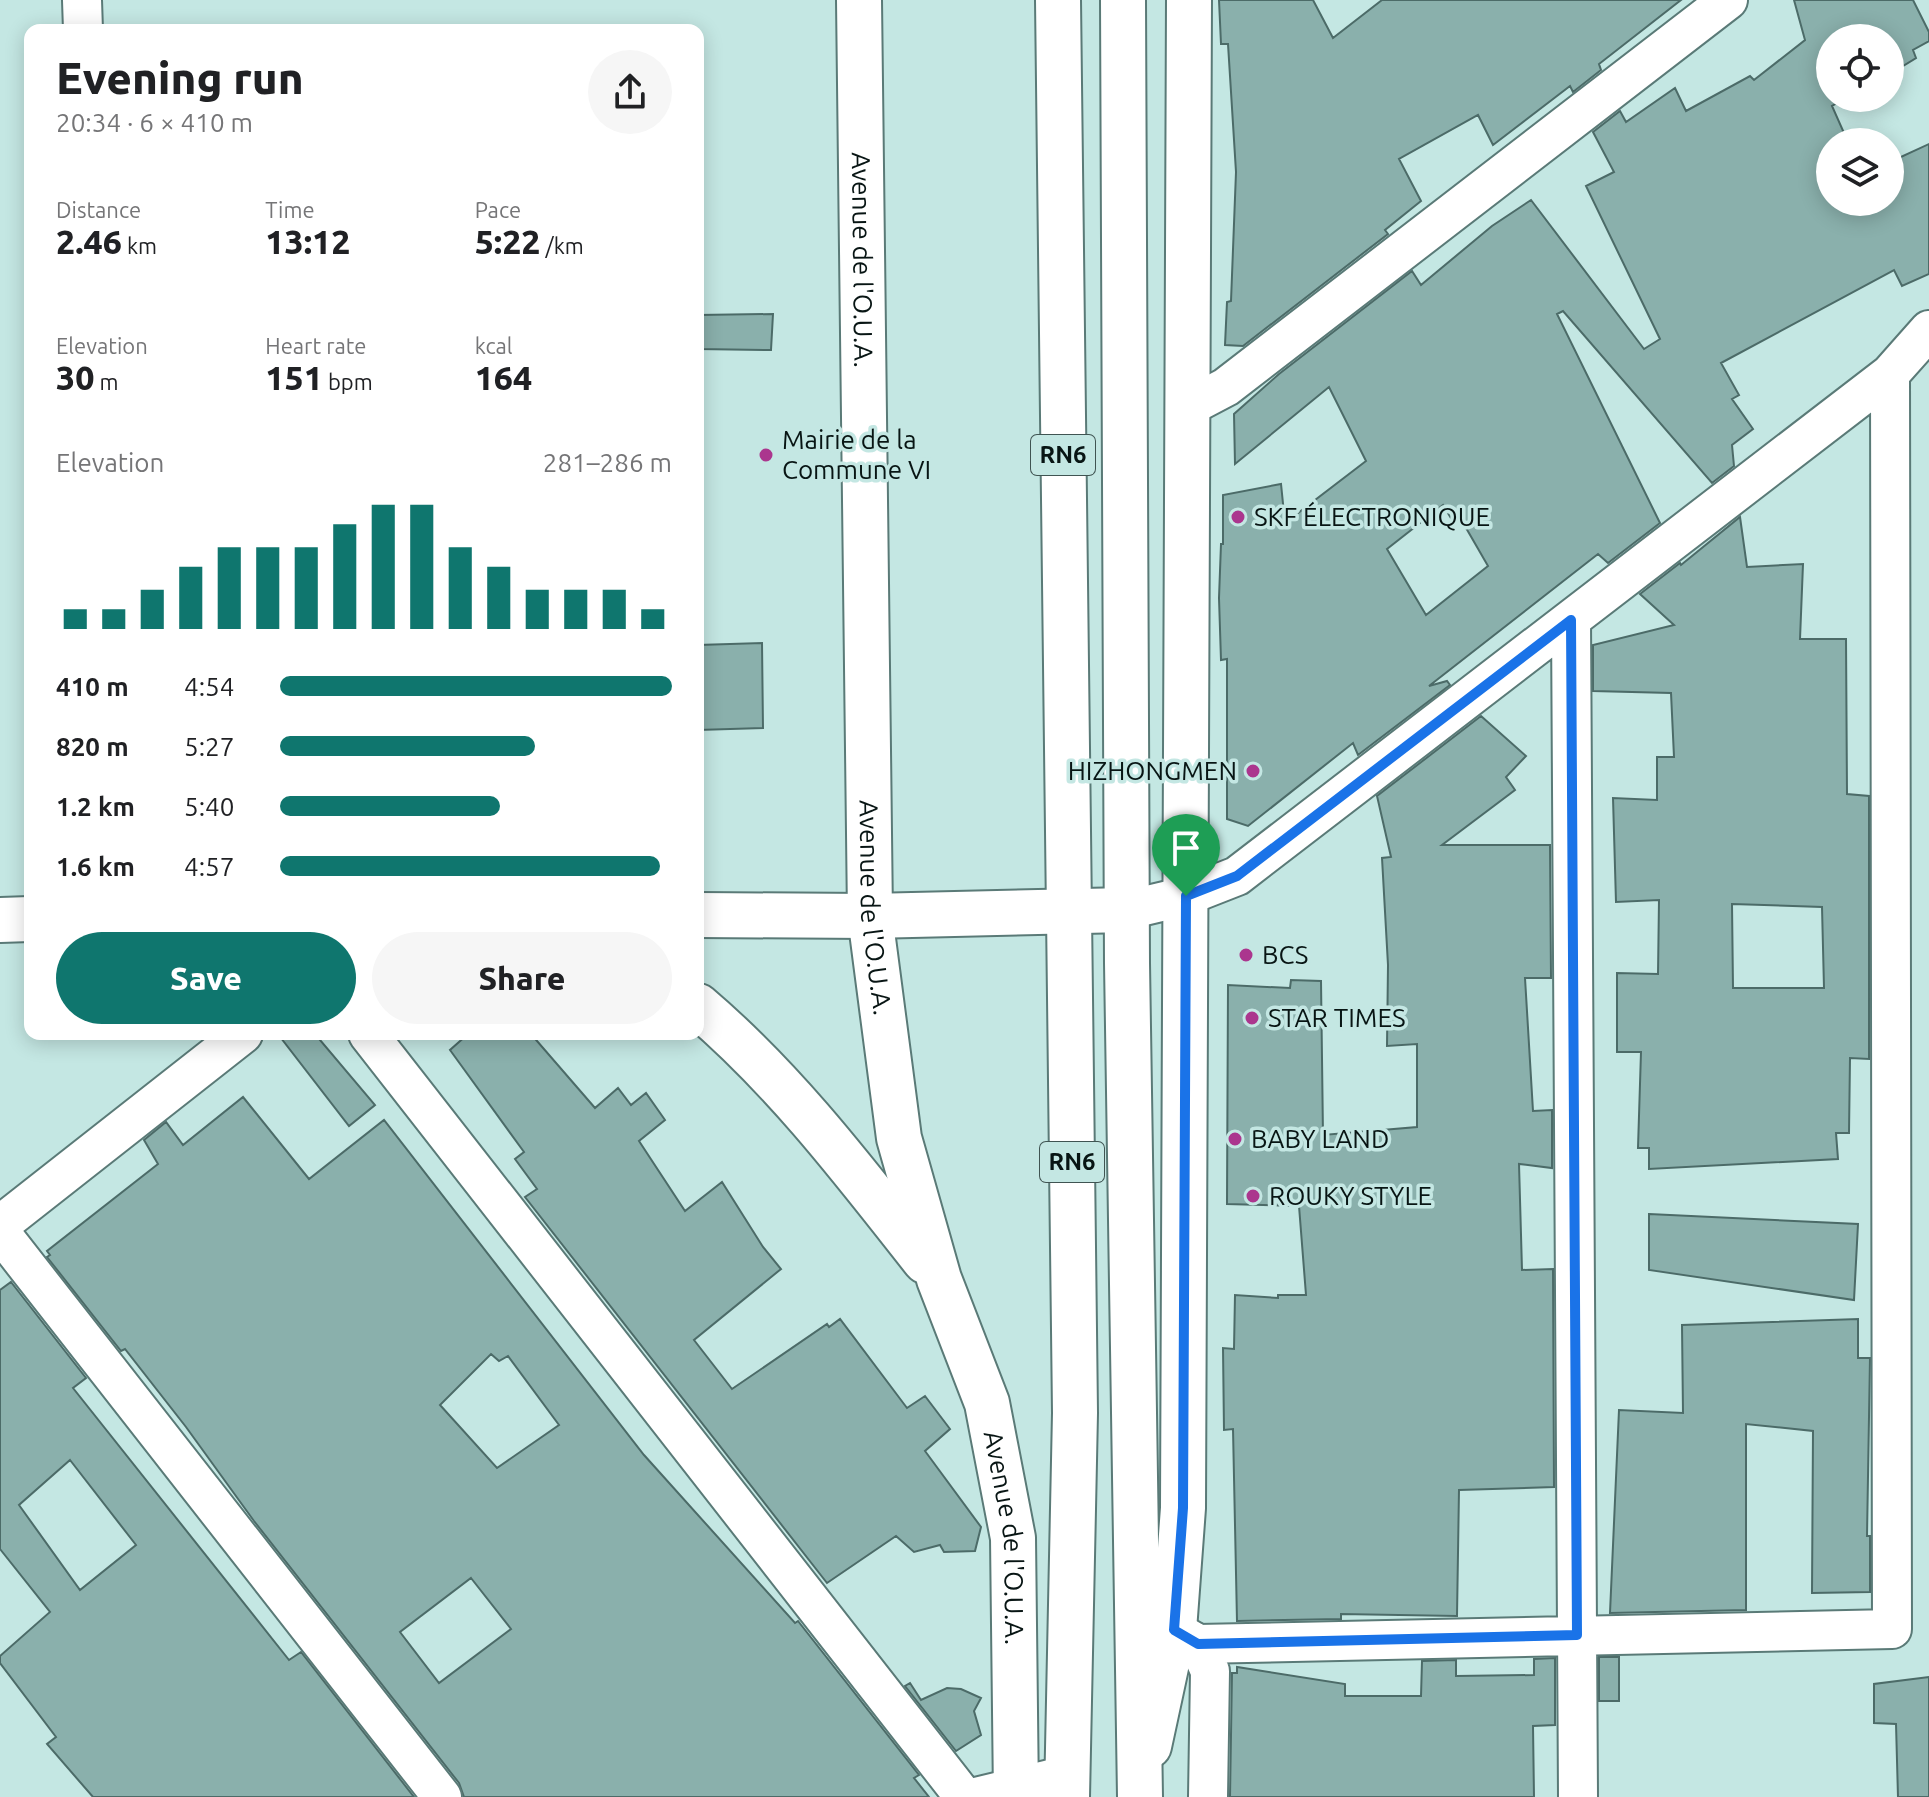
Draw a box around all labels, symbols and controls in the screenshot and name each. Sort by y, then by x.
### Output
map controls [1816,24,1904,216]
button: locate [1816,24,1904,112]
button: share [588,50,672,134]
text: Evening run [56,53,304,102]
text: 20:34 · 6 × 410 m [56,108,253,137]
button: layers [1816,128,1904,216]
street label: Avenue de l'O.U.A. [847,152,878,368]
text: Distance [56,197,141,222]
text: Time [265,197,315,222]
text: Pace [475,197,521,222]
text: 2.46 [56,222,122,260]
text: 13:12 [265,222,350,260]
text: 5:22 [475,222,541,260]
text: km [122,233,157,258]
text: /km [541,233,584,258]
text: Elevation [56,333,148,358]
text: Heart rate [265,333,367,358]
text: kcal [475,333,513,358]
text: 30 [56,358,94,396]
text: 151 [265,358,323,396]
text: 164 [475,358,532,396]
text: m [94,369,118,394]
text: bpm [323,369,373,394]
place label: Mairie de la Commune VI [782,425,931,484]
road number: RN6 [1031,435,1095,475]
marker: Mairie de la Commune VI [757,446,775,464]
text: Elevation [56,448,164,477]
text: 281–286 m [543,448,672,477]
place label: SKF ÉLECTRONIQUE [1254,501,1490,531]
marker: SKF ÉLECTRONIQUE [1229,508,1247,526]
text: 410 m [56,672,129,701]
text: 4:54 [184,672,234,701]
text: 820 m [56,732,129,761]
text: 5:27 [184,732,234,761]
place label: HIZHONGMEN [1068,756,1237,785]
marker: HIZHONGMEN [1244,762,1262,780]
text: 1.2 km [56,792,135,821]
text: 5:40 [184,792,234,821]
street label: Avenue de l'O.U.A. [855,800,898,1017]
pin [1152,814,1220,896]
icon: arrive [1164,826,1208,870]
text: 1.6 km [56,852,135,881]
text: 4:57 [184,852,234,881]
button: Save [56,932,356,1024]
button: Share [372,932,672,1024]
place label: BCS [1262,940,1308,969]
marker: BCS [1237,946,1255,964]
place label: STAR TIMES [1268,1003,1406,1032]
marker: STAR TIMES [1243,1009,1261,1027]
place label: BABY LAND [1251,1124,1389,1153]
marker: BABY LAND [1226,1130,1244,1148]
road number: RN6 [1040,1142,1104,1182]
place label: ROUKY STYLE [1269,1181,1432,1210]
marker: ROUKY STYLE [1244,1187,1262,1205]
street label: Avenue de l'O.U.A. [979,1428,1029,1645]

